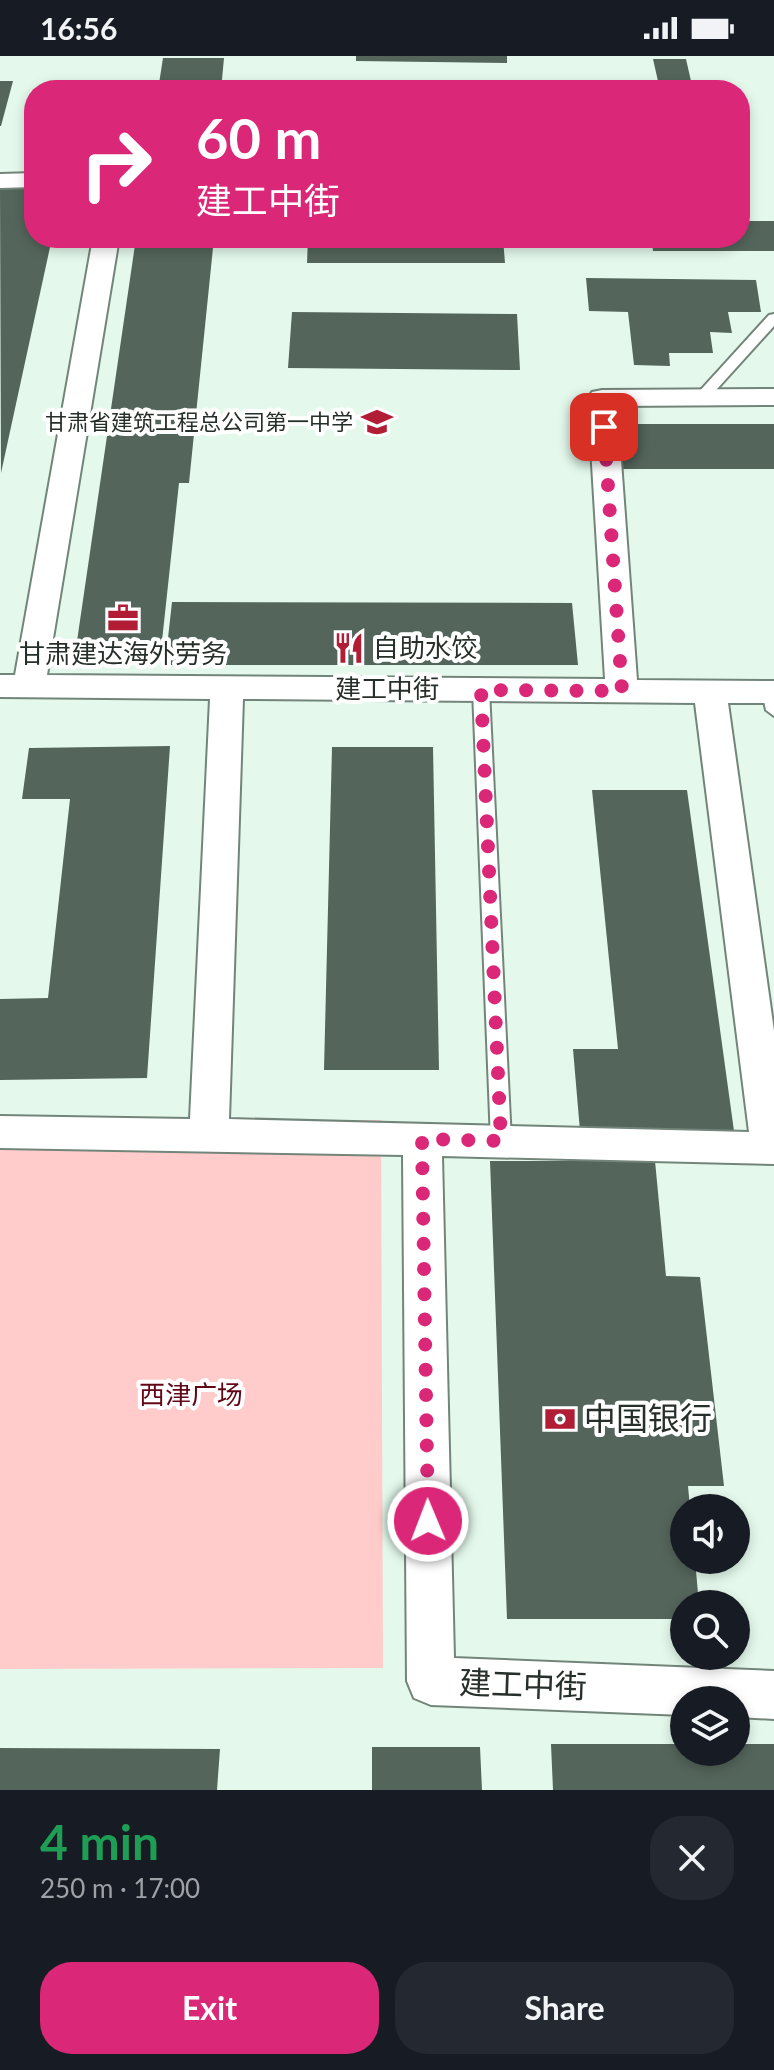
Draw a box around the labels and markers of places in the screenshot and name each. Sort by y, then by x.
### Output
pin [570,393,638,461]
school or university icon: 甘肃省建筑工程总公司第一中学 [360,405,394,439]
place label: 甘肃省建筑工程总公司第一中学 [45,408,353,435]
office icon: 甘肃建达海外劳务 [106,601,140,635]
restaurant icon: 自助水饺 [332,631,366,665]
place label: 自助水饺 [373,631,477,663]
place label: 甘肃建达海外劳务 [19,637,227,669]
place label: 中国银行 [584,1398,712,1437]
bank icon: 中国银行 [543,1402,577,1436]

